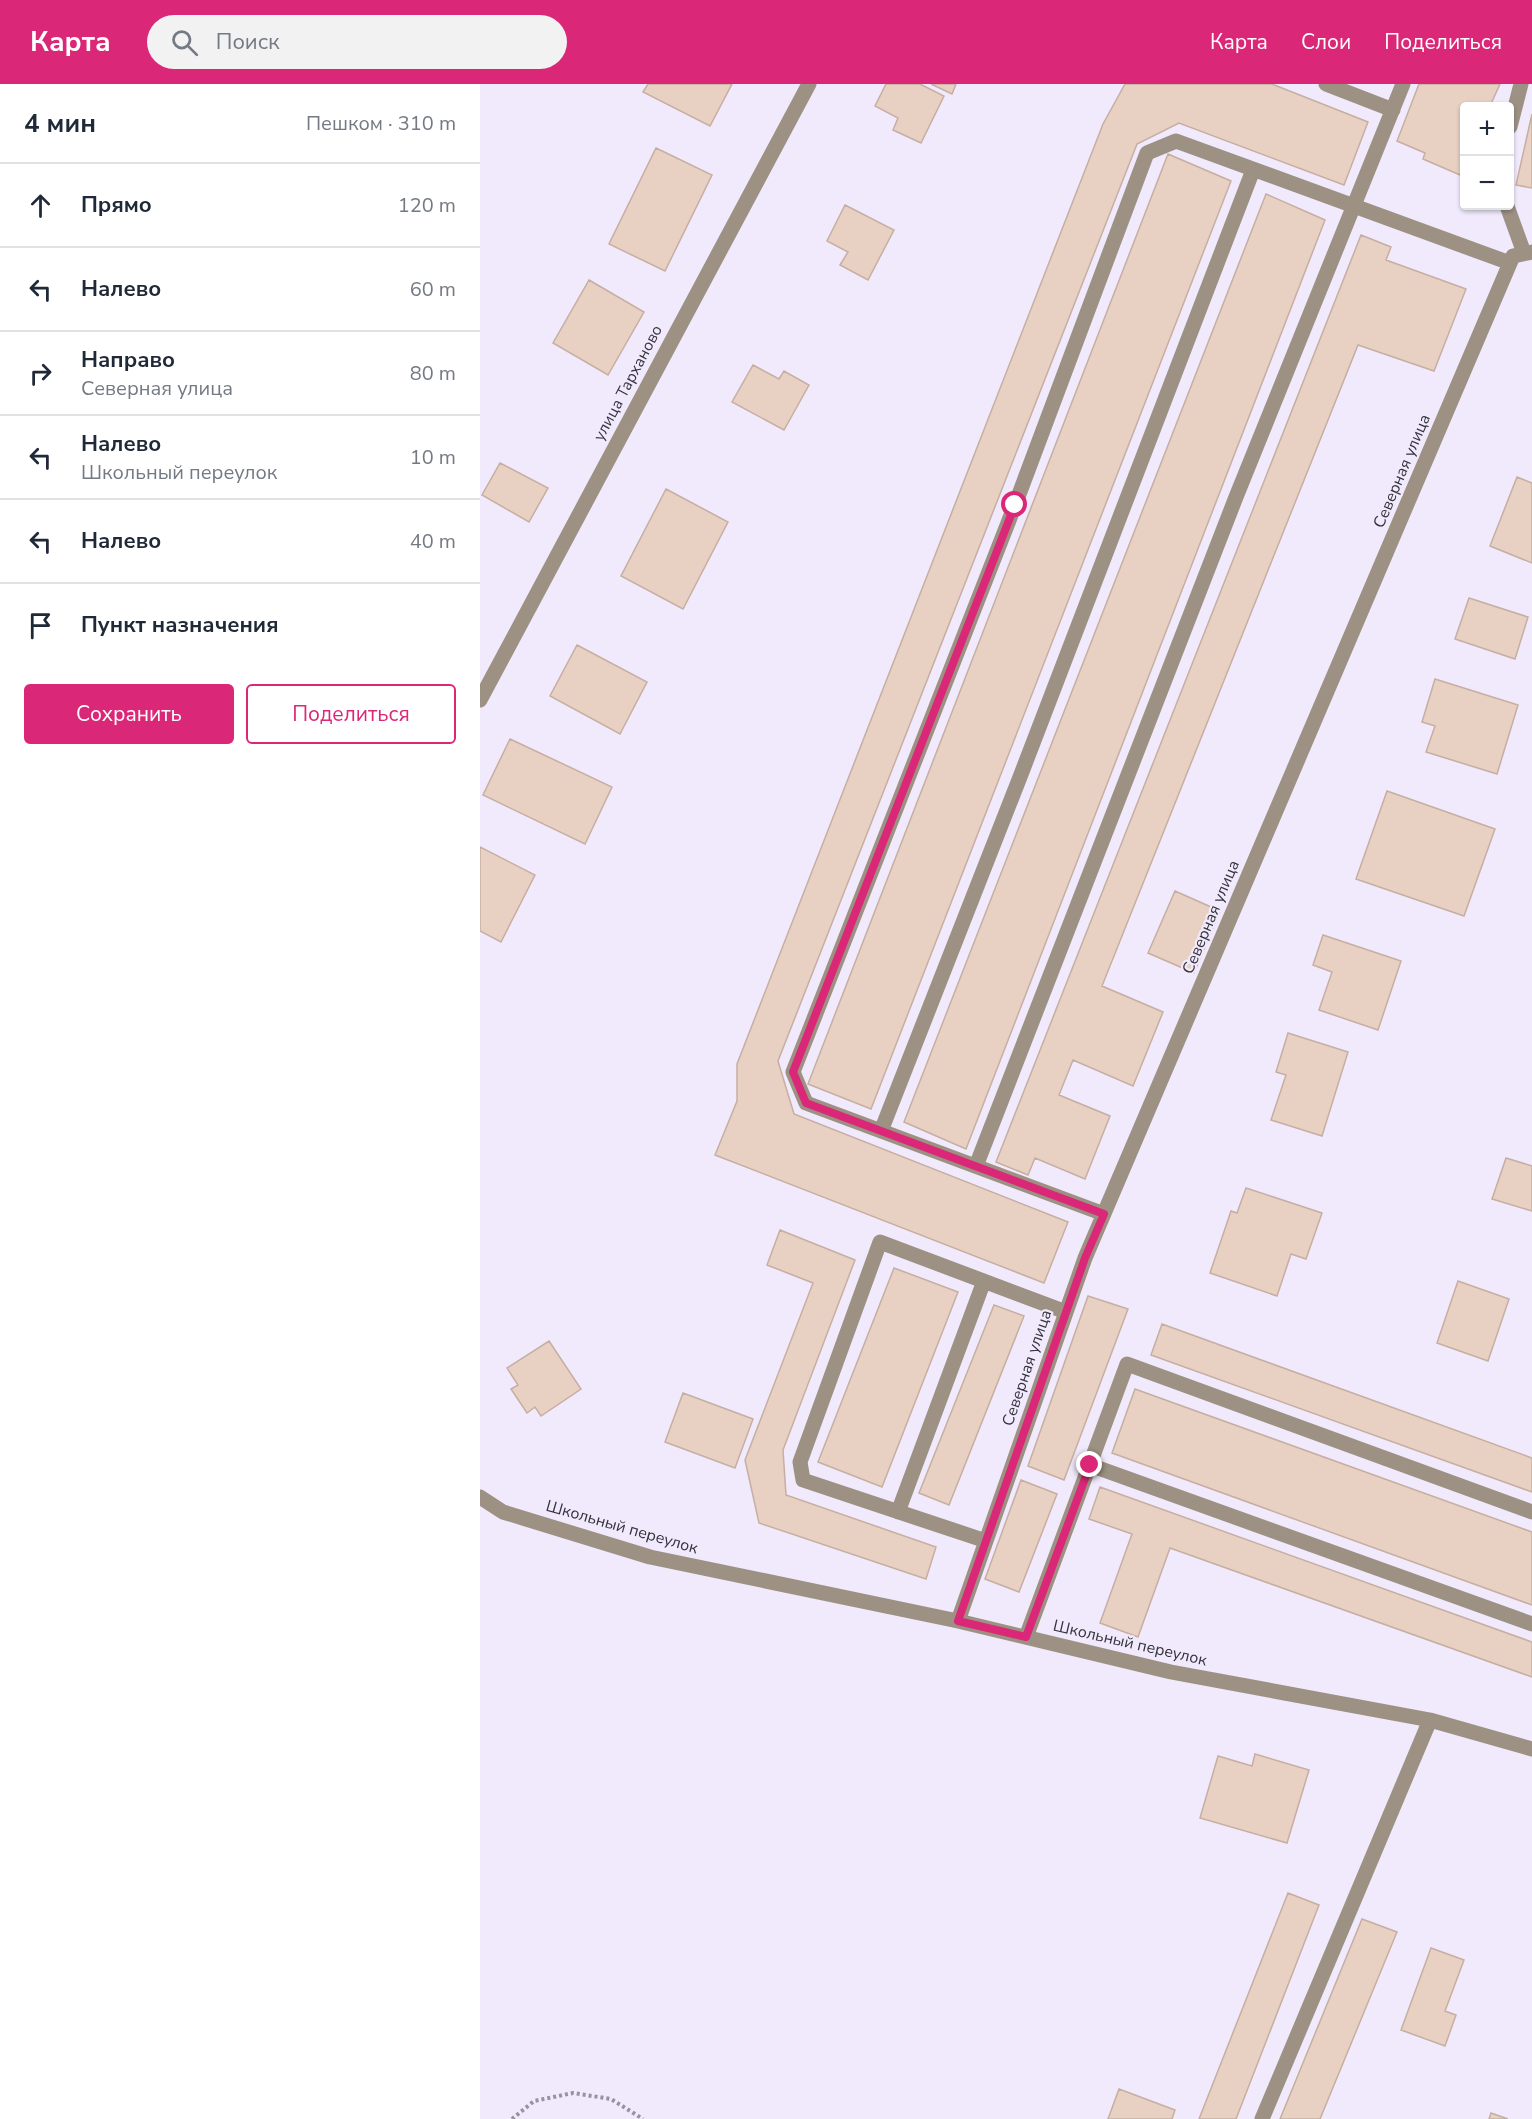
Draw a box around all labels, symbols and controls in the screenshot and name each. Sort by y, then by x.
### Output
search box [147,15,567,69]
text: Карта [30,23,111,61]
icon: search [168,26,201,59]
text: Поиск [216,27,280,57]
text: Карта [1210,28,1268,56]
text: Слои [1301,28,1351,56]
text: Поделиться [1384,28,1502,56]
map controls [1460,102,1514,210]
button: + [1460,102,1514,156]
text: 4 мин [24,106,96,141]
text: Пешком · 310 m [306,110,456,137]
button: − [1460,156,1514,210]
icon: ahead [24,189,57,222]
text: Прямо [81,190,152,220]
text: 120 m [398,192,456,219]
icon: left [24,273,57,306]
text: Налево [81,274,161,304]
text: 60 m [410,276,456,303]
street label: улица Тарханово [588,321,668,445]
text: Направо [81,345,175,375]
icon: right [24,357,57,390]
text: 80 m [410,360,456,387]
text: Северная улица [81,375,233,402]
street label: Северная улица [1368,411,1436,531]
text: Налево [81,429,161,459]
icon: left [24,441,57,474]
text: 10 m [410,444,456,471]
text: Школьный переулок [81,459,277,486]
route start [1001,491,1027,517]
icon: left [24,525,57,558]
text: Налево [81,526,161,556]
text: 40 m [410,528,456,555]
icon: arrive [24,609,57,642]
text: Пункт назначения [81,610,279,640]
button: Сохранить [24,684,234,744]
button: Поделиться [246,684,456,744]
street label: Северная улица [1177,857,1245,977]
street label: Северная улица [997,1307,1057,1429]
route end [1076,1451,1102,1477]
street label: Школьный переулок [543,1495,701,1559]
street label: Школьный переулок [1051,1615,1210,1672]

